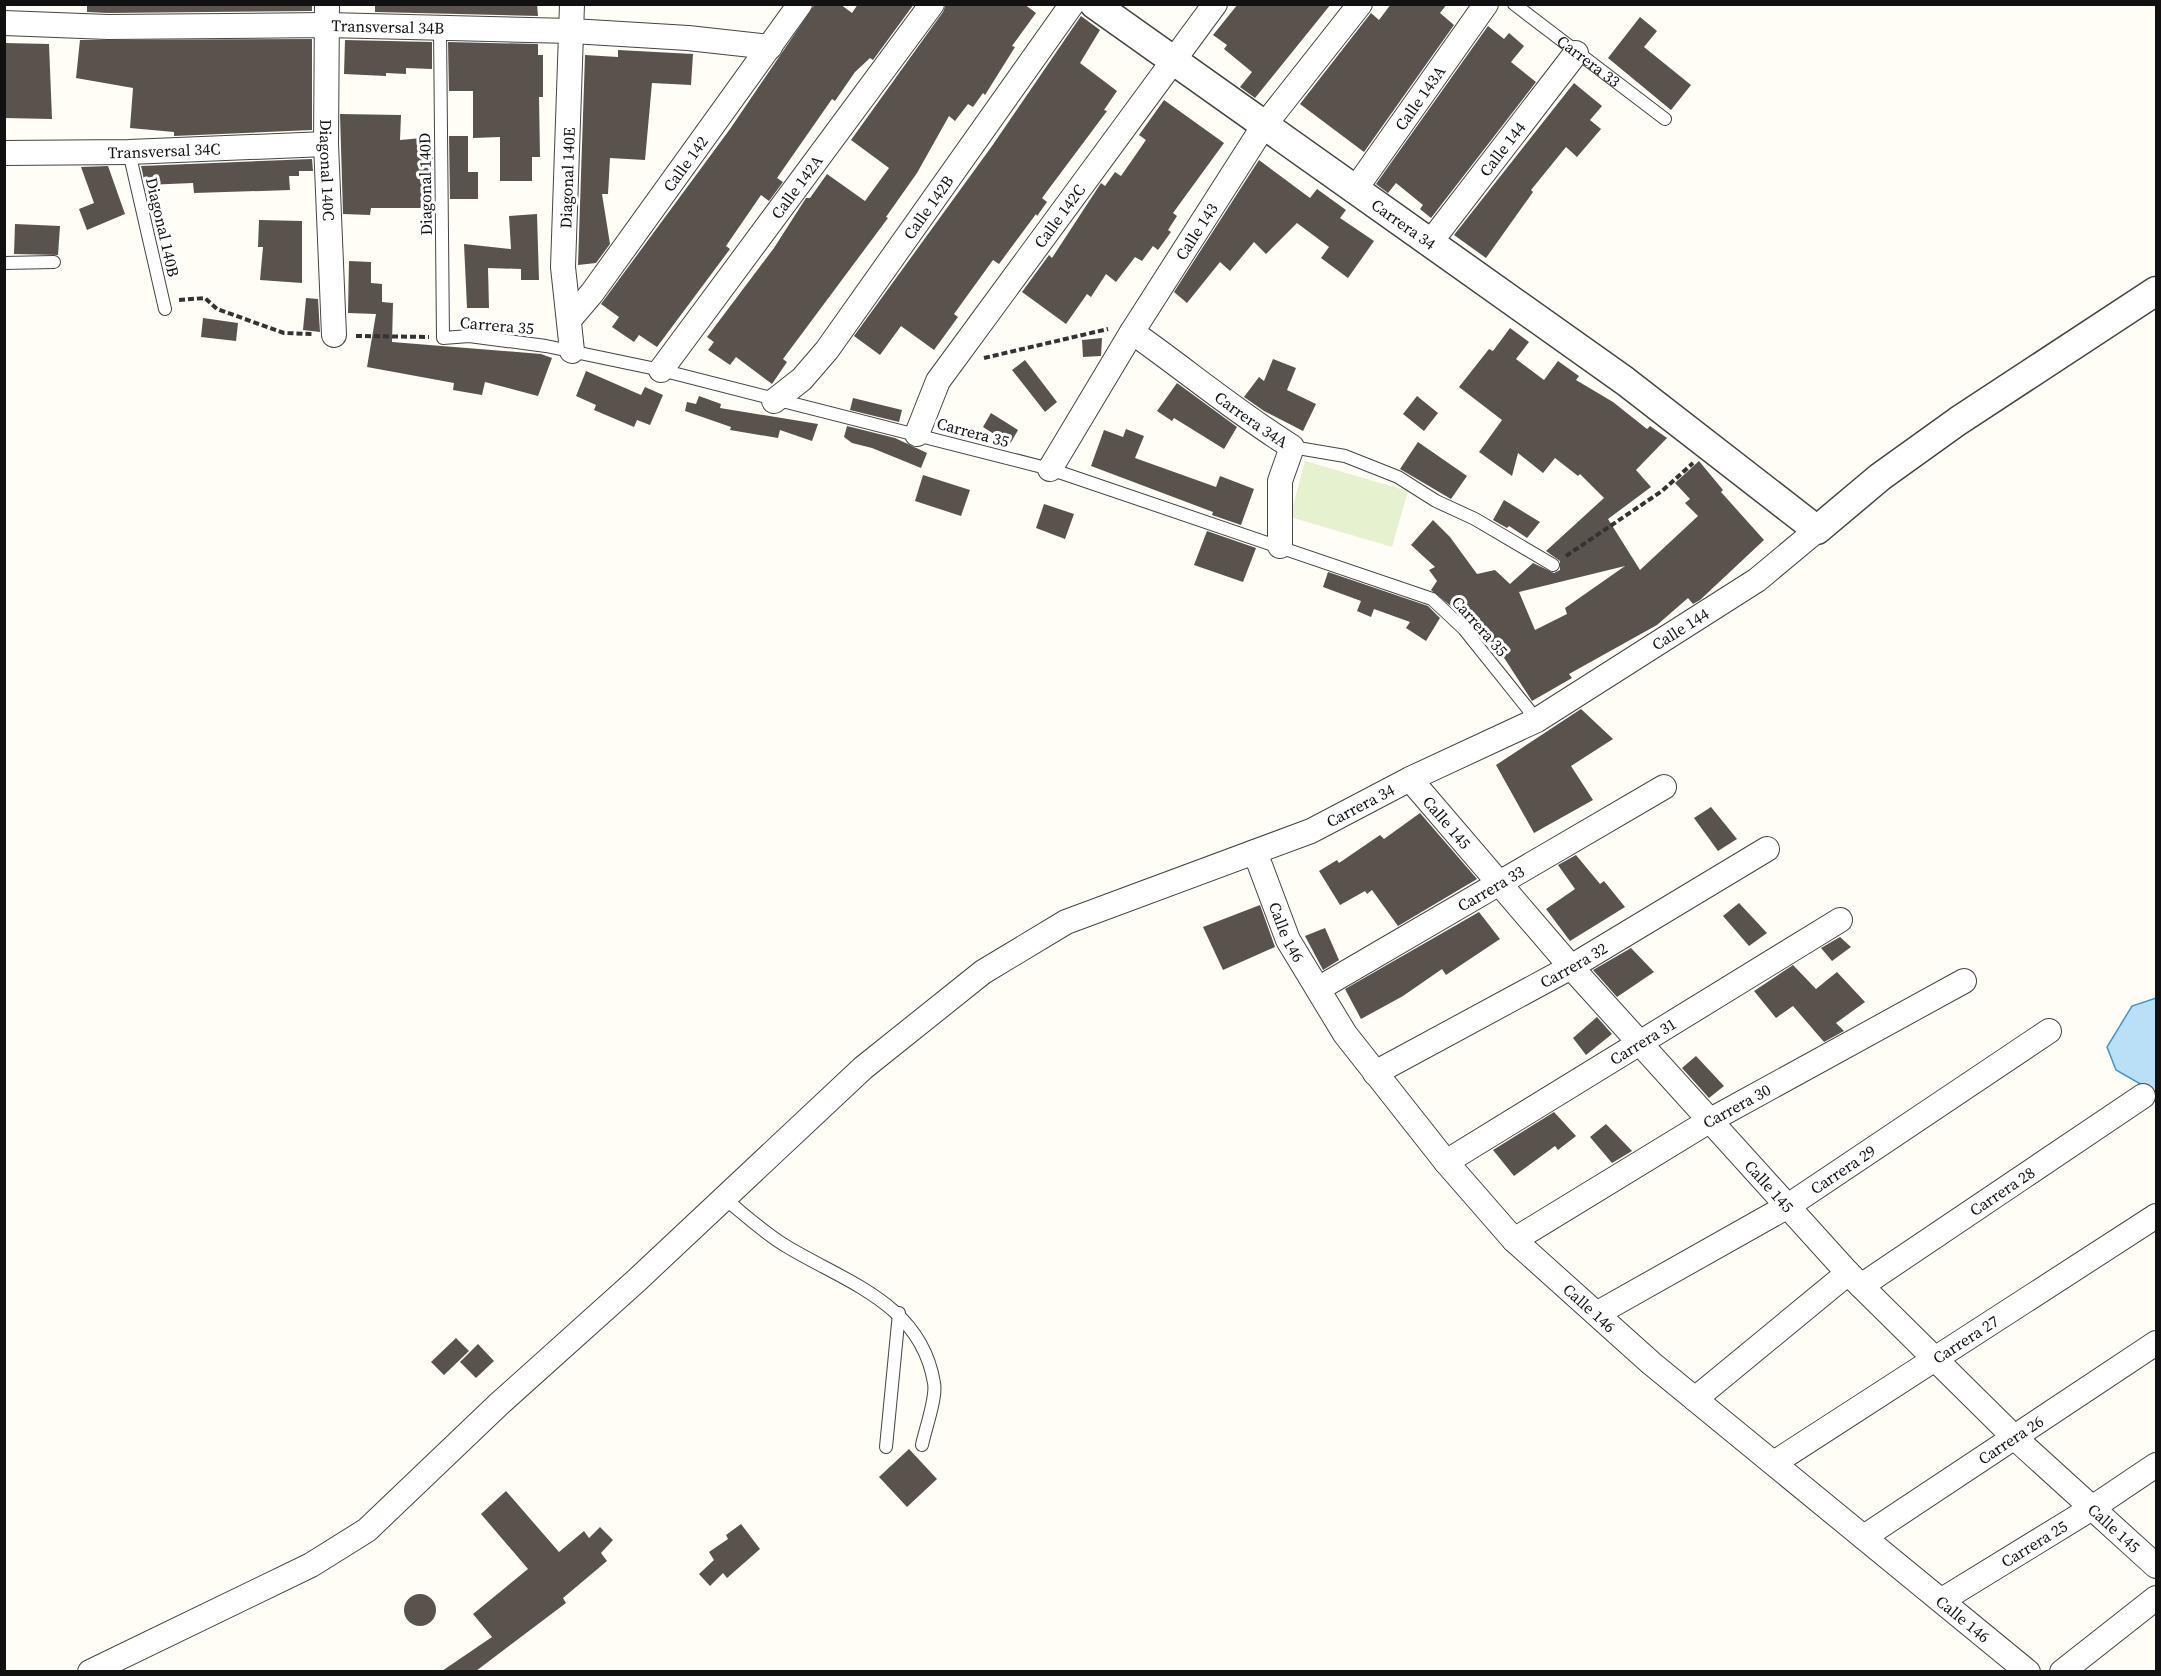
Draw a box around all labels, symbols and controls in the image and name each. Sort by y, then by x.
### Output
street label: Transversal 34B [331,14,445,39]
street label: Carrera 33 [1553,30,1625,92]
street label: Calle 143A [1389,61,1450,135]
street label: Calle 144 [1474,117,1530,181]
street label: Diagonal 140C [315,119,340,221]
street label: Diagonal 140E [554,127,580,229]
street label: Calle 142 [658,131,713,196]
street label: Diagonal 140D [413,132,437,236]
street label: Transversal 34C [107,137,221,163]
street label: Calle 142A [766,150,828,223]
street label: Calle 142B [898,171,959,244]
street label: Diagonal 140B [141,175,185,279]
street label: Calle 142C [1029,180,1090,252]
street label: Carrera 34 [1367,194,1440,254]
street label: Calle 143 [1170,199,1223,264]
street label: Carrera 35 [459,311,535,339]
street label: Carrera 34A [1210,386,1293,453]
street label: Carrera 35 [934,412,1012,452]
street label: Carrera 35 [1447,591,1513,661]
street label: Calle 144 [1647,602,1713,655]
street label: Carrera 34 [1322,778,1398,832]
street label: Calle 145 [1418,791,1476,854]
street label: Carrera 33 [1453,860,1528,916]
street label: Calle 146 [1264,899,1310,966]
street label: Carrera 32 [1536,937,1611,993]
street label: Carrera 31 [1605,1012,1680,1070]
street label: Carrera 30 [1699,1078,1775,1133]
street label: Carrera 29 [1806,1139,1880,1199]
street label: Calle 145 [1740,1155,1799,1217]
street label: Carrera 28 [1965,1161,2039,1221]
street label: Calle 146 [1558,1278,1621,1337]
street label: Carrera 27 [1928,1310,2003,1369]
street label: Carrera 26 [1974,1410,2048,1469]
street label: Calle 145 [2083,1498,2145,1558]
street label: Carrera 25 [1997,1515,2071,1572]
street label: Calle 146 [1931,1590,1995,1647]

